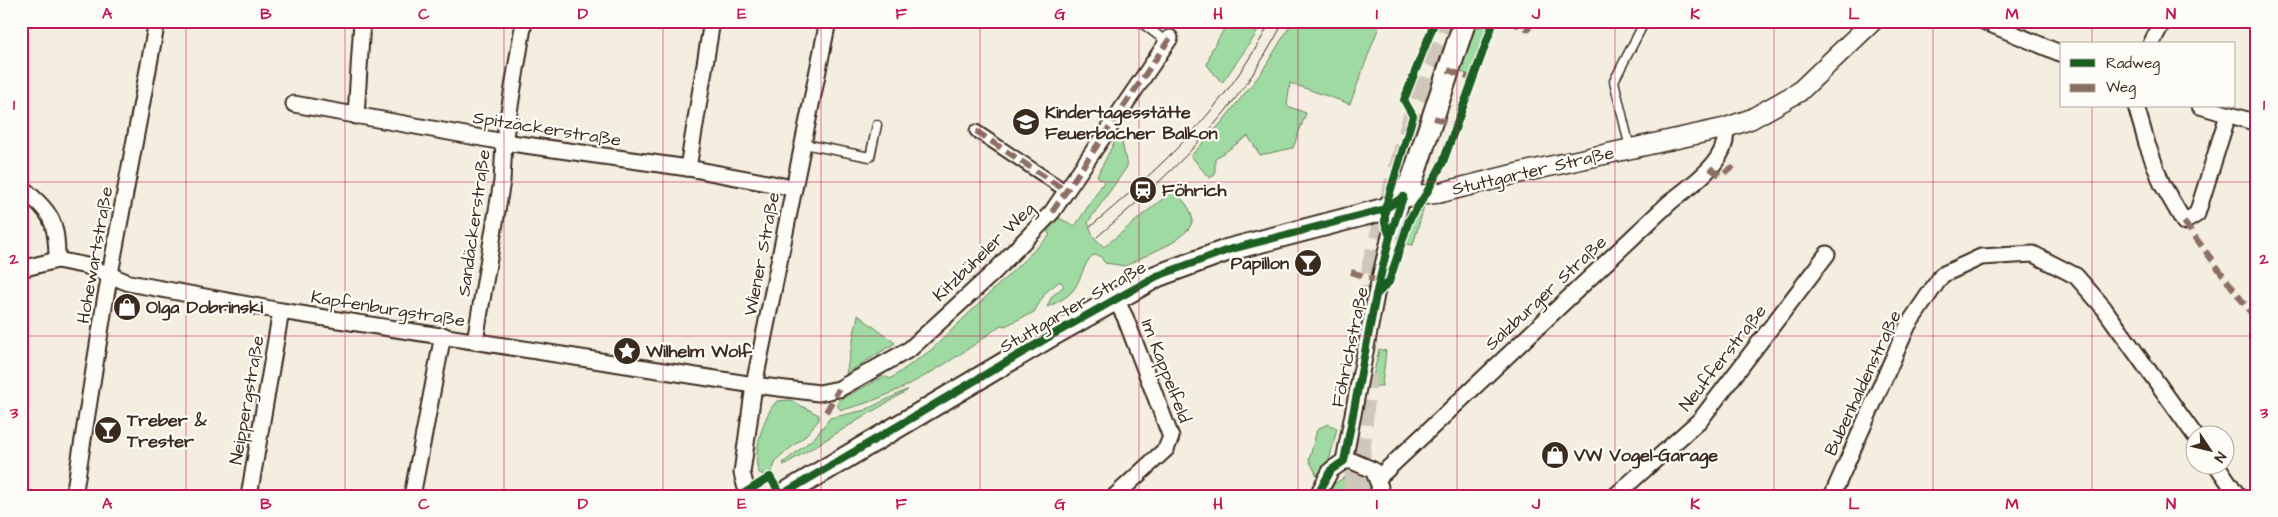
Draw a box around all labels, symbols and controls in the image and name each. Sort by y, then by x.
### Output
text: A [102,3,113,25]
text: B [260,3,272,25]
text: C [418,3,430,25]
text: D [578,3,589,25]
text: E [737,3,747,25]
text: F [895,3,907,25]
text: G [1054,3,1066,25]
text: H [1213,3,1223,25]
text: I [1376,3,1378,25]
text: J [1531,3,1541,25]
text: K [1690,3,1700,25]
text: L [1848,3,1860,25]
text: M [2005,3,2019,25]
text: N [2166,3,2176,25]
legend [2060,42,2236,108]
text: Radweg [2106,53,2160,75]
text: Weg [2106,77,2136,99]
text: 1 [13,94,16,116]
text: 1 [2263,94,2266,116]
place label: Kindertagesstätte Feuerbacher Balkon [1045,100,1217,146]
street label: Spitzäckerstraße [471,105,623,153]
school or university icon: Kindertagesstätte Feuerbacher Balkon [1011,107,1041,137]
street label: Stuttgarter Straße [1450,140,1617,203]
street label: Sandäckerstraße [451,148,497,298]
station icon: Föhrich [1128,175,1158,205]
place label: Föhrich [1162,178,1228,203]
street label: Hohewartstraße [71,184,119,325]
street label: Wiener Straße [738,190,786,318]
street label: Kitzbüheler Weg [927,197,1041,308]
street label: Salzburger Straße [1480,230,1613,357]
text: 2 [8,248,19,270]
bar icon: Papillon [1293,248,1323,278]
text: 2 [2258,248,2269,270]
place label: Papillon [1231,251,1289,276]
street label: Stuttgarter Straße [995,255,1152,360]
street label: Kapfenburgstraße [309,284,467,335]
street label: Föhrichstraße [1325,284,1375,409]
shop icon: Olga Dobrinski [112,292,142,322]
place label: Olga Dobrinski [146,295,263,321]
street label: Neufferstraße [1673,299,1773,417]
street label: Bubenhaldenstraße [1818,306,1908,460]
street label: Im Kappelfeld [1135,316,1197,426]
street label: Neippergstraße [223,333,272,467]
place icon: Wilhelm Wolf [612,336,642,366]
place label: Wilhelm Wolf [645,339,753,364]
text: 3 [9,402,19,424]
text: 3 [2259,402,2269,424]
place label: Treber & Trester [126,408,208,454]
bar icon: Treber & Trester [93,415,123,445]
north arrow [2186,424,2236,474]
shop icon: VW Vogel-Garage [1540,440,1570,470]
place label: VW Vogel-Garage [1573,443,1718,469]
text: N [2209,448,2231,466]
text: A [102,493,113,515]
text: B [260,493,272,515]
text: C [418,493,430,515]
text: D [578,493,589,515]
text: E [737,493,747,515]
text: F [895,493,907,515]
text: G [1054,493,1066,515]
text: H [1213,493,1223,515]
text: I [1376,493,1378,515]
text: J [1531,493,1541,515]
text: K [1690,493,1700,515]
text: L [1848,493,1860,515]
text: M [2005,493,2019,515]
text: N [2166,493,2176,515]

